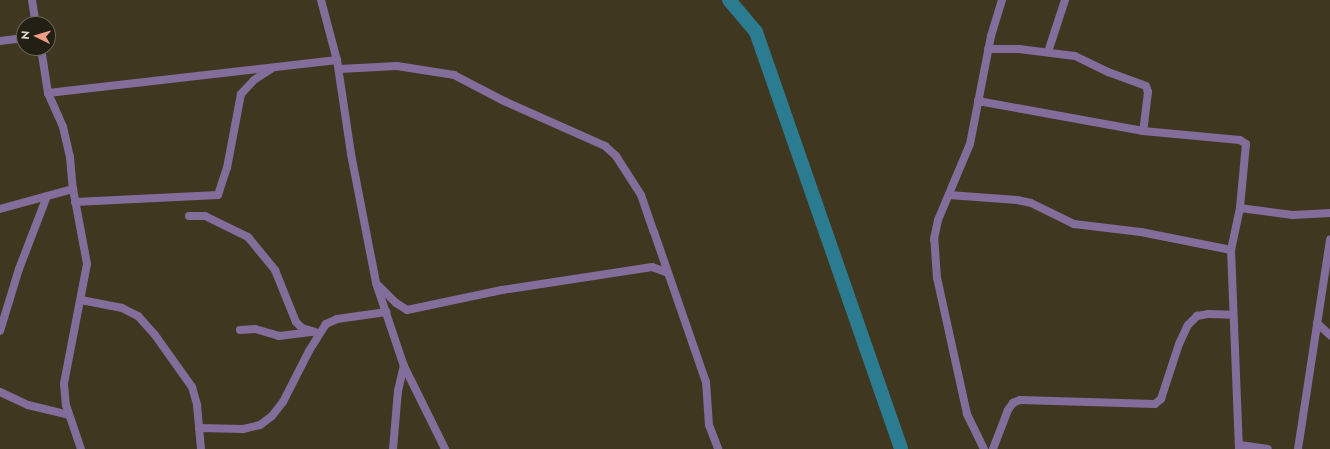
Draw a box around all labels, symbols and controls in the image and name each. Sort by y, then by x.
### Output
north arrow [16,16,56,56]
text: N [17,30,33,40]

